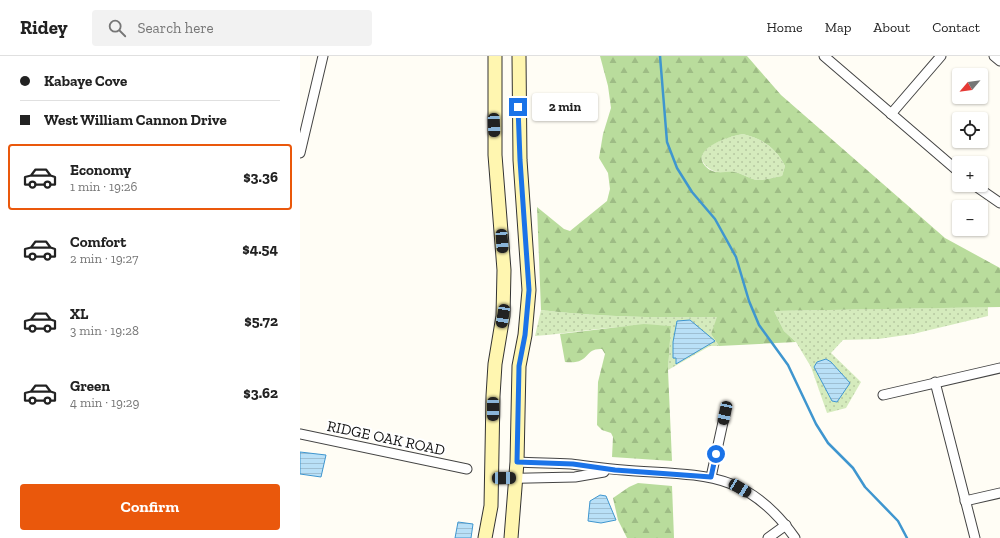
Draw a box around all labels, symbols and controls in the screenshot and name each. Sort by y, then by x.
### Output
search box [92,10,372,46]
text: Ridey [20,16,68,39]
icon: search [106,17,128,39]
text: Search here [138,19,214,37]
text: Home [767,19,803,36]
text: Map [825,19,851,36]
text: About [873,19,910,36]
text: Contact [932,19,980,36]
north arrow [952,68,988,104]
map controls [952,68,988,236]
text: Kabaye Cove [44,72,127,90]
callout: 2 min [532,93,598,121]
route end [509,98,527,116]
text: 2 min [549,99,581,114]
text: West William Cannon Drive [44,111,227,129]
button: locate [952,112,988,148]
car [488,113,500,137]
button: + [952,156,988,192]
icon: car [22,159,58,195]
text: Economy [70,161,131,179]
text: $3.36 [243,168,278,186]
text: 1 min · 19:26 [70,179,137,194]
button: − [952,200,988,236]
car [495,229,509,253]
icon: car [22,231,58,267]
text: Comfort [70,233,126,251]
text: $4.54 [242,240,278,258]
text: 2 min · 19:27 [70,251,138,266]
icon: car [22,303,58,339]
car [495,303,511,329]
text: XL [70,305,88,323]
text: $5.72 [244,312,278,330]
text: 3 min · 19:28 [70,323,139,338]
icon: car [22,375,58,411]
text: Green [70,377,110,395]
text: $3.62 [243,384,278,402]
text: 4 min · 19:29 [70,395,139,410]
car [487,397,499,421]
car [717,400,733,426]
street label: RIDGE OAK ROAD [325,417,447,459]
route start [707,445,725,463]
car [492,472,516,484]
car [727,477,753,499]
button: Confirm [20,484,280,530]

